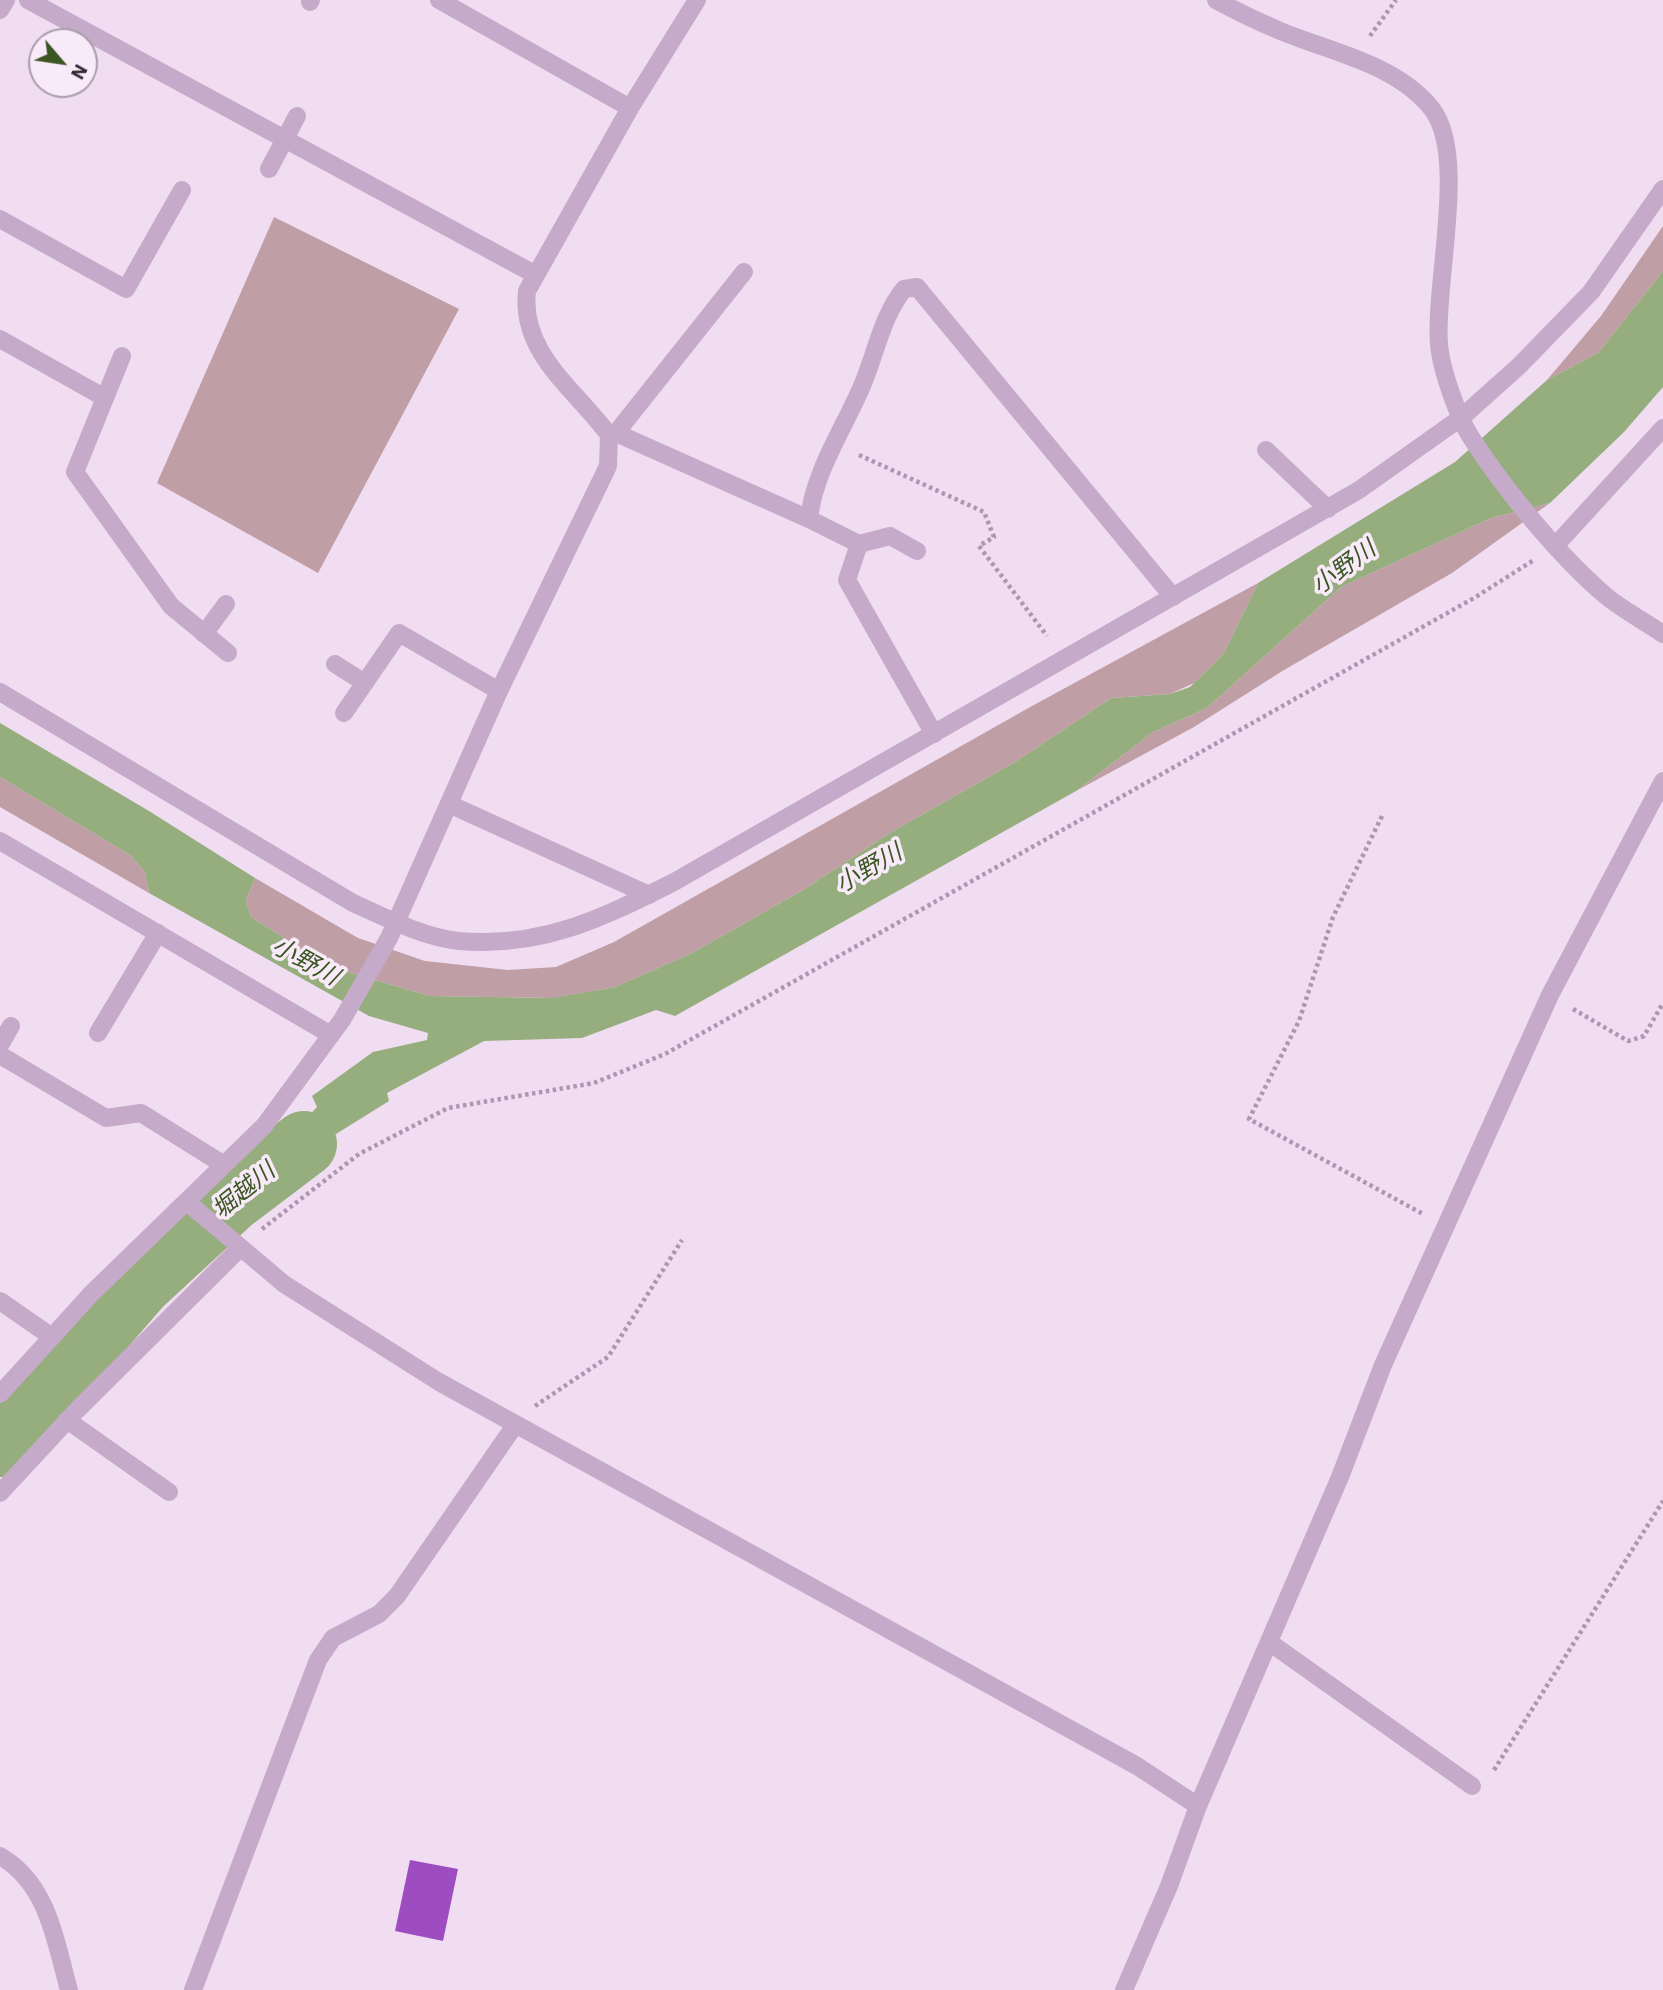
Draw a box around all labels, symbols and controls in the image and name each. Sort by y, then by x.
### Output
north arrow [28,28,98,98]
text: N [66,60,93,84]
water label: 小野川 [1306,535,1382,601]
water label: 小野川 [831,839,907,899]
water label: 小野川 [267,932,343,992]
water label: 堀越川 [207,1157,281,1225]

